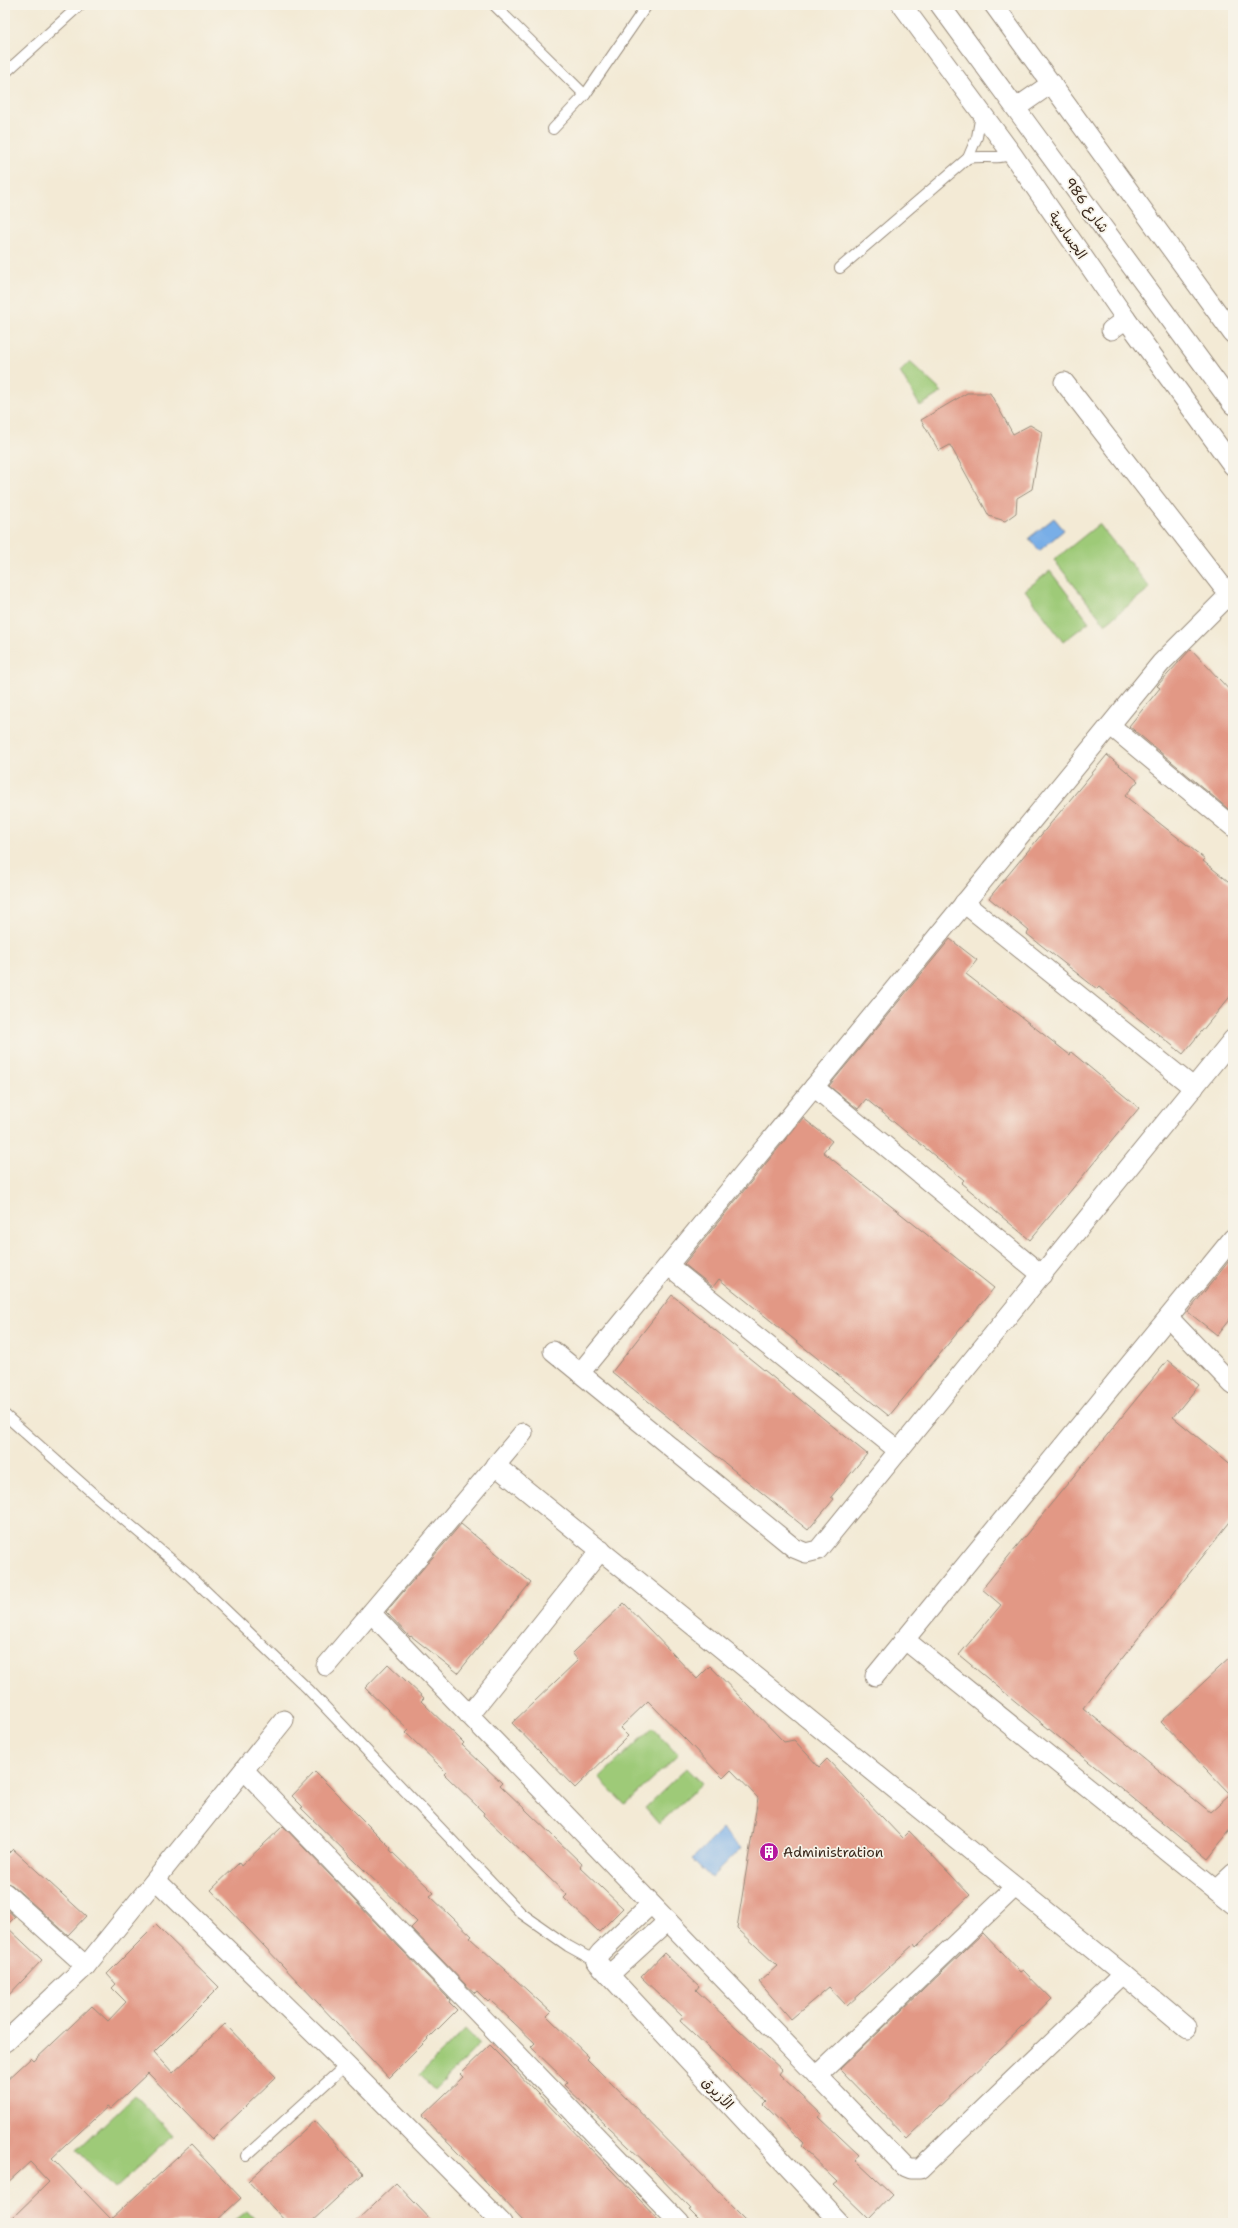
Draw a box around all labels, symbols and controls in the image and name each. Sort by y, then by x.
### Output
street label: شارع 986 [1060,174,1113,237]
street label: الجساسية [1045,208,1091,262]
building icon: Administration [758,1841,780,1863]
place label: Administration [783,1843,884,1861]
street label: الأزيرق [698,2073,738,2113]

